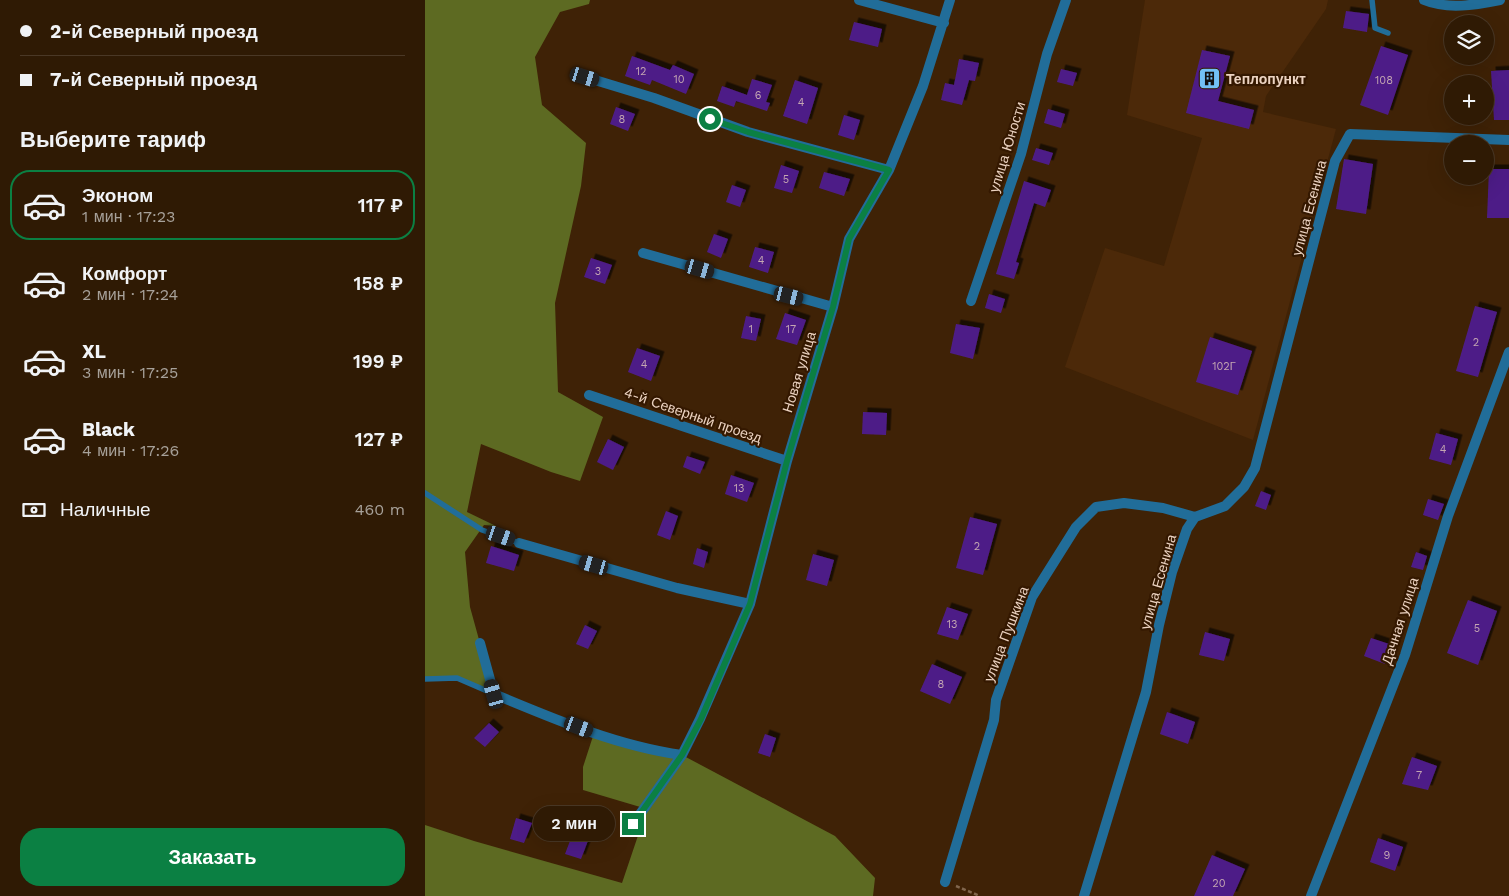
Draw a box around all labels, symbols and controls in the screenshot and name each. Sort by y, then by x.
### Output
map controls [1444,15,1494,185]
button: layers [1444,15,1494,65]
text: 2-й Северный проезд [50,20,258,43]
car [568,65,601,89]
house number: 12 [636,65,646,78]
building icon: Теплопункт [1198,67,1222,91]
text: 7-й Северный проезд [50,68,257,91]
place label: Теплопункт [1226,71,1306,87]
house number: 10 [673,73,685,86]
house number: 108 [1375,74,1393,87]
button: + [1444,75,1494,125]
house number: 6 [755,89,762,102]
house number: 4 [798,96,805,109]
street label: улица Юности [986,100,1028,194]
route start [699,108,721,130]
house number: 8 [619,113,626,126]
text: Выберите тариф [20,127,206,152]
button: − [1444,135,1494,185]
street label: улица Есенина [1289,158,1330,258]
house number: 5 [783,173,789,186]
icon: car [22,183,67,228]
text: Эконом [82,184,153,207]
text: 117 ₽ [358,194,403,217]
text: 1 мин · 17:23 [82,207,175,226]
house number: 4 [758,254,765,267]
car [683,258,716,280]
icon: car [22,261,67,306]
text: Комфорт [82,262,167,285]
house number: 3 [595,265,601,278]
text: 158 ₽ [354,272,403,295]
text: 2 мин · 17:24 [82,285,178,304]
car [772,285,805,307]
house number: 1 [749,323,753,336]
house number: 17 [786,323,796,336]
street label: Новая улица [779,329,819,414]
house number: 2 [1473,336,1479,349]
icon: car [22,339,67,384]
text: XL [82,340,106,363]
text: 199 ₽ [353,350,403,373]
house number: 4 [641,358,648,371]
house number: 102Г [1212,360,1236,373]
text: 3 мин · 17:25 [82,363,178,382]
street label: 4-й Северный проезд [622,384,764,446]
icon: car [22,417,67,462]
text: Black [82,418,135,441]
text: 127 ₽ [355,428,403,451]
text: 4 мин · 17:26 [82,441,179,460]
house number: 4 [1440,443,1447,456]
house number: 13 [734,482,744,495]
icon: cash [20,496,48,524]
text: Наличные [60,498,151,521]
text: 460 m [355,500,405,519]
car [484,524,517,548]
street label: улица Есенина [1137,532,1179,631]
house number: 2 [974,540,980,553]
car [577,554,610,576]
street label: Дачная улица [1378,575,1422,667]
street label: улица Пушкина [980,584,1032,684]
house number: 13 [947,618,957,631]
house number: 5 [1474,622,1480,635]
car [482,678,505,710]
house number: 8 [938,678,945,691]
car [562,715,595,739]
house number: 7 [1416,769,1422,782]
callout: 2 мин [533,806,615,842]
route end [622,813,644,835]
text: 2 мин [551,814,597,833]
button: Заказать [20,828,405,886]
house number: 9 [1384,849,1391,862]
house number: 20 [1212,877,1226,890]

